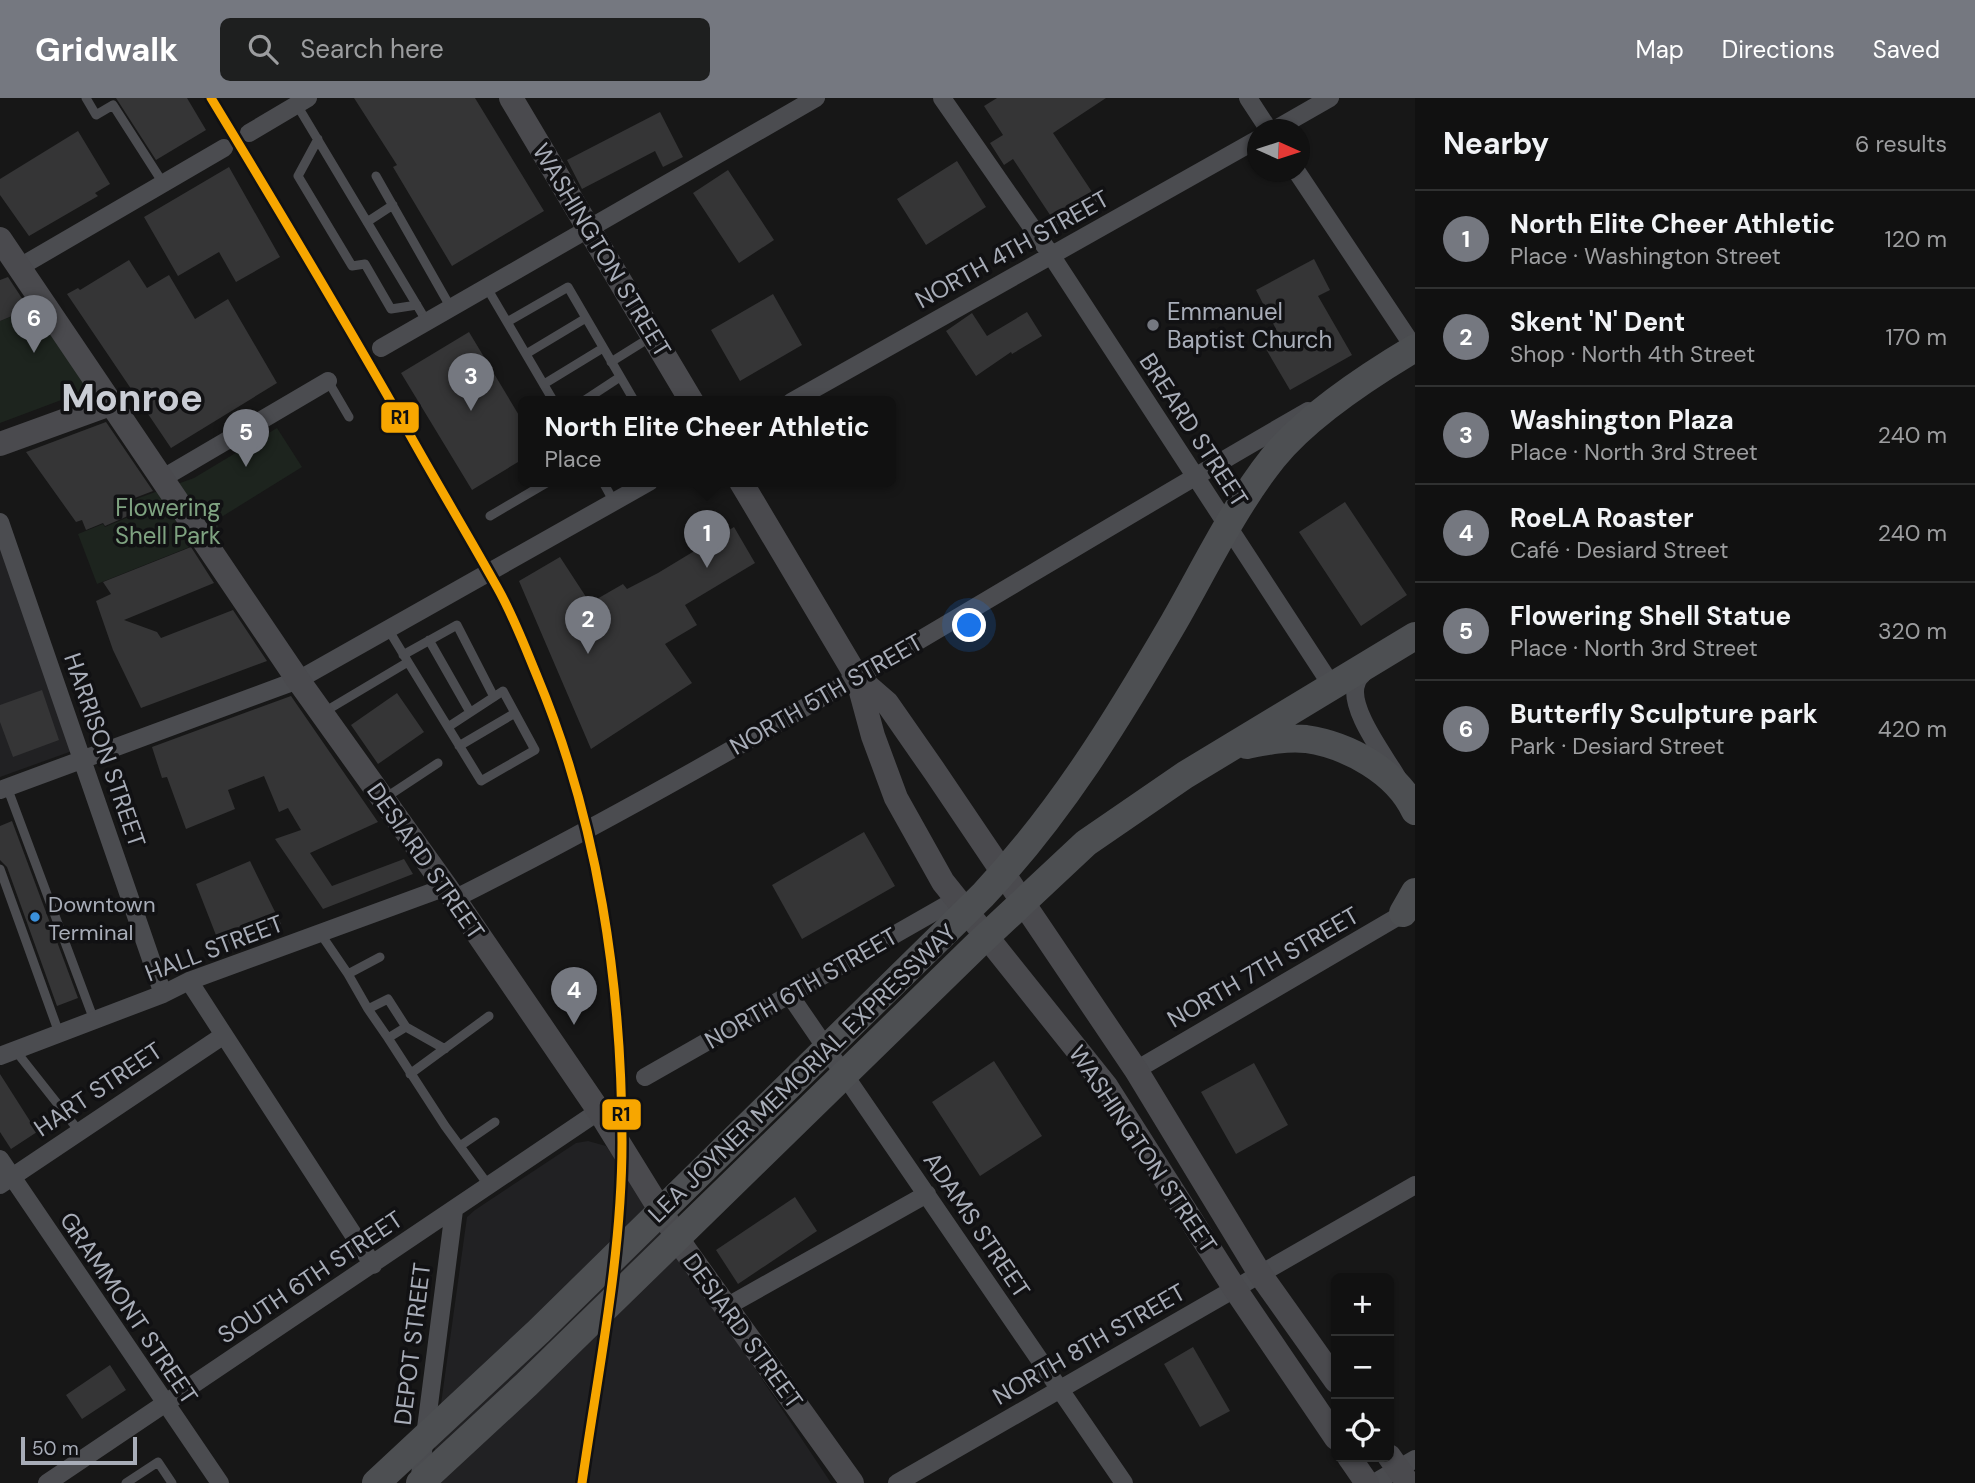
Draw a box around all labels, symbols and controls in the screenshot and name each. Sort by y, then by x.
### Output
search box [220,18,710,81]
text: Gridwalk [35,28,178,71]
icon: search [244,30,282,68]
text: Search here [300,32,444,66]
text: Map [1636,34,1684,65]
text: Directions [1722,34,1835,65]
text: Saved [1873,34,1940,65]
north arrow [1247,119,1310,182]
text: Nearby [1443,124,1549,163]
text: 6 results [1855,129,1947,159]
street label: WASHINGTON STREET [526,137,678,363]
street label: NORTH 4TH STREET [909,183,1115,315]
text: North Elite Cheer Athletic [1510,207,1835,241]
text: 1 [1462,224,1470,254]
text: 120 m [1884,224,1947,254]
text: Place · Washington Street [1510,241,1781,271]
pin: 6 [11,295,57,353]
place label: Emmanuel Baptist Church [1167,296,1332,355]
text: Skent 'N' Dent [1510,305,1685,339]
marker: Emmanuel Baptist Church [1145,317,1161,333]
text: 2 [1459,322,1473,352]
text: 170 m [1886,322,1947,352]
text: Shop · North 4th Street [1510,339,1755,369]
street label: BREARD STREET [1133,347,1255,513]
pin: 3 [448,353,494,411]
district label: Monroe [61,373,203,423]
popup [518,396,896,487]
line badge: R1 [380,401,420,434]
text: Washington Plaza [1510,403,1734,437]
text: R1 [391,405,409,430]
pin: 5 [223,409,269,467]
text: North Elite Cheer Athletic [544,410,870,444]
text: 3 [1459,420,1473,450]
text: 240 m [1878,420,1947,450]
text: Place · North 3rd Street [1510,437,1758,467]
text: Place [544,444,602,474]
park label: Flowering Shell Park [115,492,221,551]
text: RoeLA Roaster [1510,501,1694,535]
pin: 1 [684,510,730,568]
text: 4 [1459,518,1473,548]
text: 240 m [1878,518,1947,548]
text: Café · Desiard Street [1510,535,1728,565]
pin: 2 [565,596,611,654]
text: Flowering Shell Statue [1510,599,1791,633]
your location [952,608,986,642]
text: 5 [1459,616,1473,646]
text: 320 m [1878,616,1947,646]
street label: NORTH 5TH STREET [724,626,928,762]
text: Place · North 3rd Street [1510,633,1758,663]
street label: HARRISON STREET [57,649,153,851]
text: Butterfly Sculpture park [1510,697,1818,731]
text: 6 [1459,714,1473,744]
text: 420 m [1878,714,1947,744]
text: Park · Desiard Street [1510,731,1724,761]
street label: DESIARD STREET [360,777,492,945]
place label: Downtown Terminal [48,890,156,947]
street label: NORTH 7TH STREET [1162,899,1364,1035]
street label: HALL STREET [140,907,288,989]
marker: Downtown Terminal [28,910,42,924]
street label: LEA JOYNER MEMORIAL EXPRESSWAY [641,917,963,1229]
street label: NORTH 6TH STREET [699,920,903,1056]
pin: 4 [551,967,597,1025]
street label: HART STREET [28,1035,168,1143]
street label: WASHINGTON STREET [1062,1039,1224,1259]
line badge: R1 [601,1098,642,1131]
text: R1 [612,1102,630,1127]
street label: ADAMS STREET [917,1146,1037,1304]
street label: SOUTH 6TH STREET [212,1204,408,1350]
street label: GRAMMONT STREET [53,1206,205,1410]
street label: DESIARD STREET [676,1247,810,1415]
street label: DEPOT STREET [387,1261,437,1427]
map controls [1331,1273,1394,1462]
button: + [1331,1273,1394,1336]
street label: NORTH 8TH STREET [987,1276,1191,1412]
button: − [1331,1336,1394,1399]
button: locate [1331,1399,1394,1462]
scale bar [21,1434,136,1466]
text: 50 m [32,1436,79,1461]

